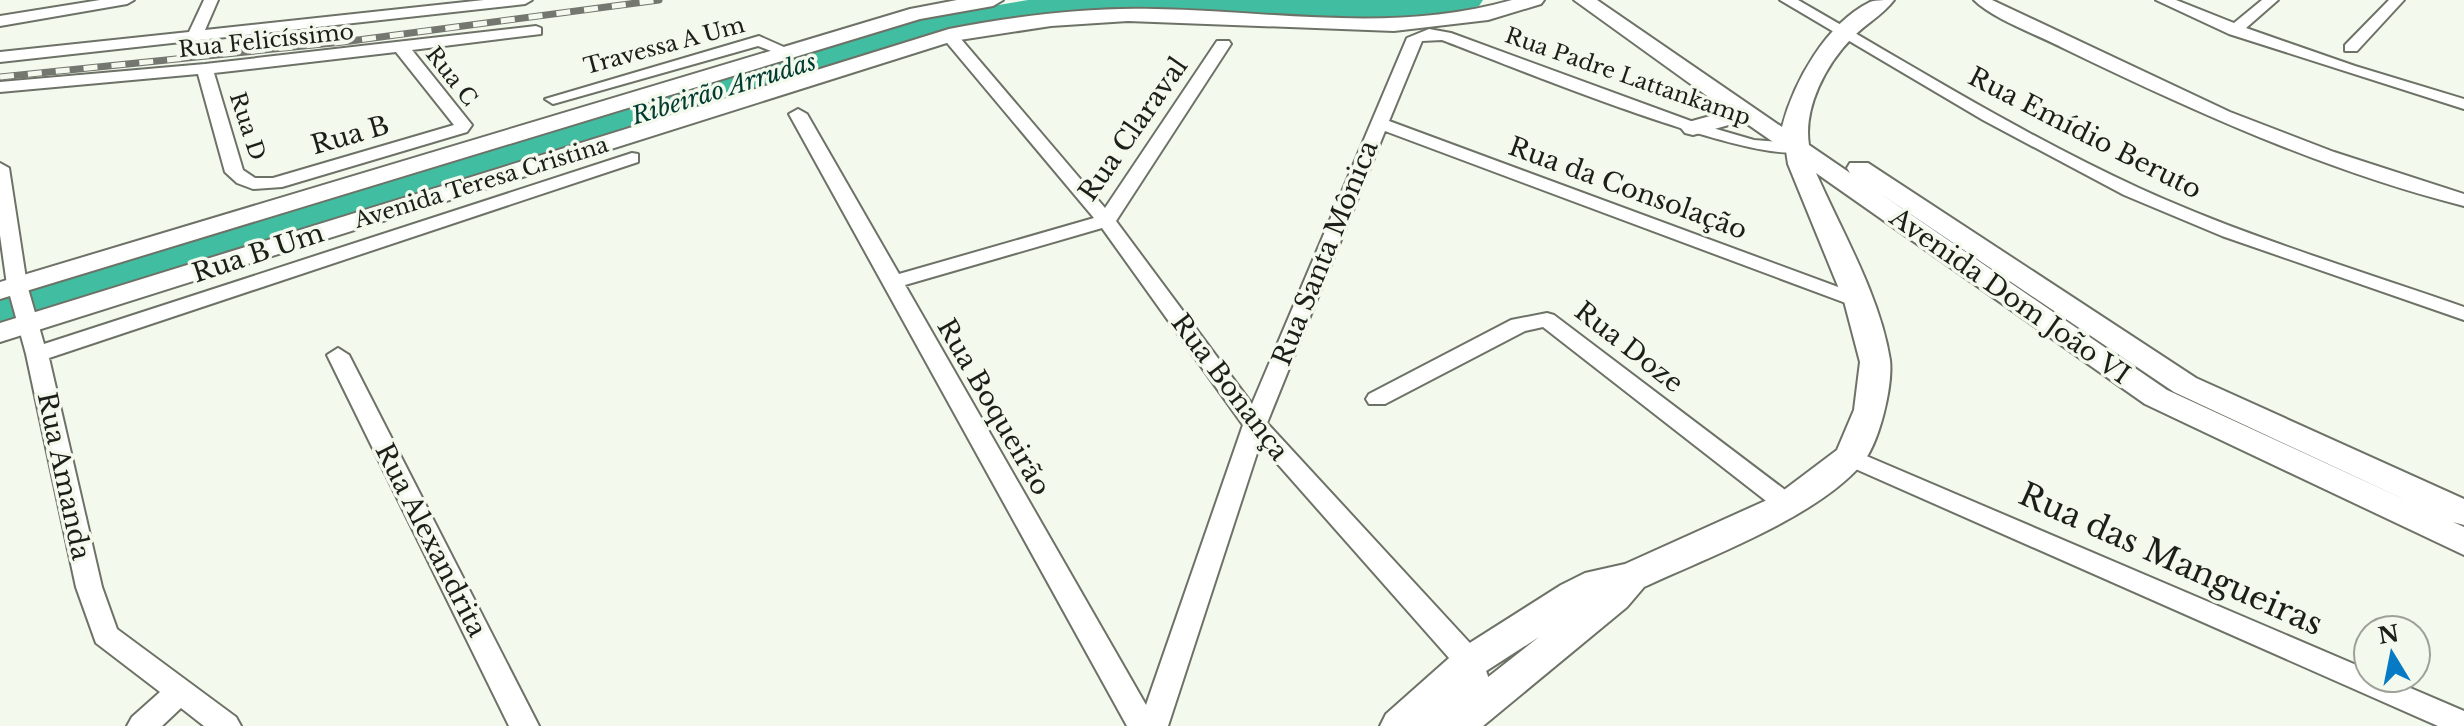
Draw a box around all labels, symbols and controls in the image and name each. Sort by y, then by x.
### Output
street label: Travessa A Um [581,11,748,80]
street label: Rua Felicíssimo [177,18,355,63]
street label: Rua Padre Lattankamp [1502,22,1754,131]
street label: Rua C [420,41,483,111]
water label: Ribeirão Arrudas [627,47,820,131]
street label: Rua Claraval [1072,51,1194,207]
street label: Rua Emídio Beruto [1963,60,2207,206]
street label: Rua D [224,89,271,164]
street label: Rua B [307,109,393,161]
street label: Rua da Consolação [1504,130,1752,246]
street label: Avenida Teresa Cristina [350,131,612,234]
street label: Rua Santa Mônica [1265,135,1385,370]
street label: Avenida Dom João VI [1883,200,2136,391]
street label: Rua B Um [188,217,328,289]
street label: Rua Doze [1568,295,1690,399]
street label: Rua Bonança [1165,307,1296,467]
street label: Rua Boqueirão [931,313,1057,501]
street label: Rua Amanda [31,389,98,563]
street label: Rua Alexandrita [368,438,494,643]
street label: Rua das Mangueiras [2013,474,2329,644]
north arrow [2352,614,2432,694]
text: N [2376,620,2401,650]

